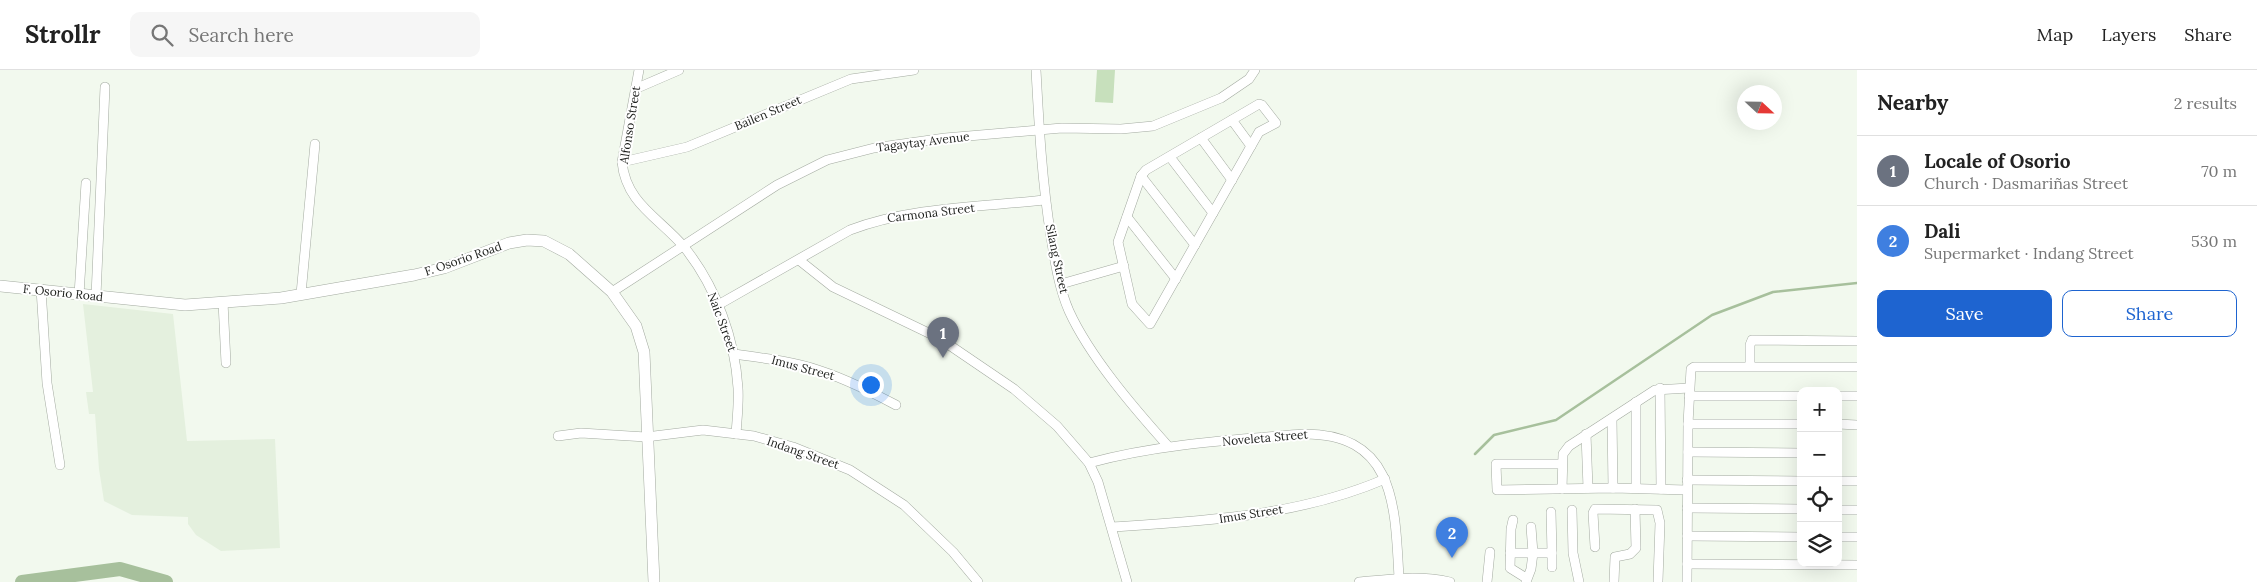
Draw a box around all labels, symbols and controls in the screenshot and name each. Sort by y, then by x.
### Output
search box [130,12,480,57]
text: Strollr [25,19,100,50]
icon: search [148,21,176,49]
text: Search here [188,23,294,47]
text: Map [2037,23,2073,46]
text: Layers [2101,23,2156,46]
text: Share [2184,23,2232,46]
street label: Alfonso Street [616,84,643,166]
north arrow [1737,85,1782,130]
text: Nearby [1877,89,1948,116]
street label: Bailen Street [732,92,804,133]
text: 2 results [2174,93,2237,113]
street label: Tagaytay Avenue [876,128,971,155]
text: Locale of Osorio [1924,149,2071,173]
text: 1 [1890,161,1896,181]
text: 70 m [2201,161,2237,181]
text: Church · Dasmariñas Street [1924,173,2128,193]
street label: Carmona Street [886,200,976,225]
text: Dali [1924,219,1960,243]
street label: Silang Street [1043,223,1072,295]
text: 2 [1889,231,1897,251]
text: 530 m [2191,231,2237,251]
street label: F. Osorio Road [422,238,503,279]
text: Supermarket · Indang Street [1924,243,2134,263]
street label: F. Osorio Road [22,281,104,304]
street label: Naic Street [705,290,740,354]
button: Save [1877,290,2052,337]
button: Share [2062,290,2237,337]
pin: 1 [927,317,959,358]
street label: Imus Street [770,352,837,383]
your location [858,372,884,398]
map controls [1797,387,1842,567]
button: + [1797,387,1842,432]
street label: Noveleta Street [1221,426,1309,449]
button: − [1797,432,1842,477]
street label: Indang Street [765,433,842,472]
button: locate [1797,477,1842,522]
street label: Imus Street [1218,501,1284,526]
pin: 2 [1436,517,1468,558]
button: layers [1797,522,1842,567]

